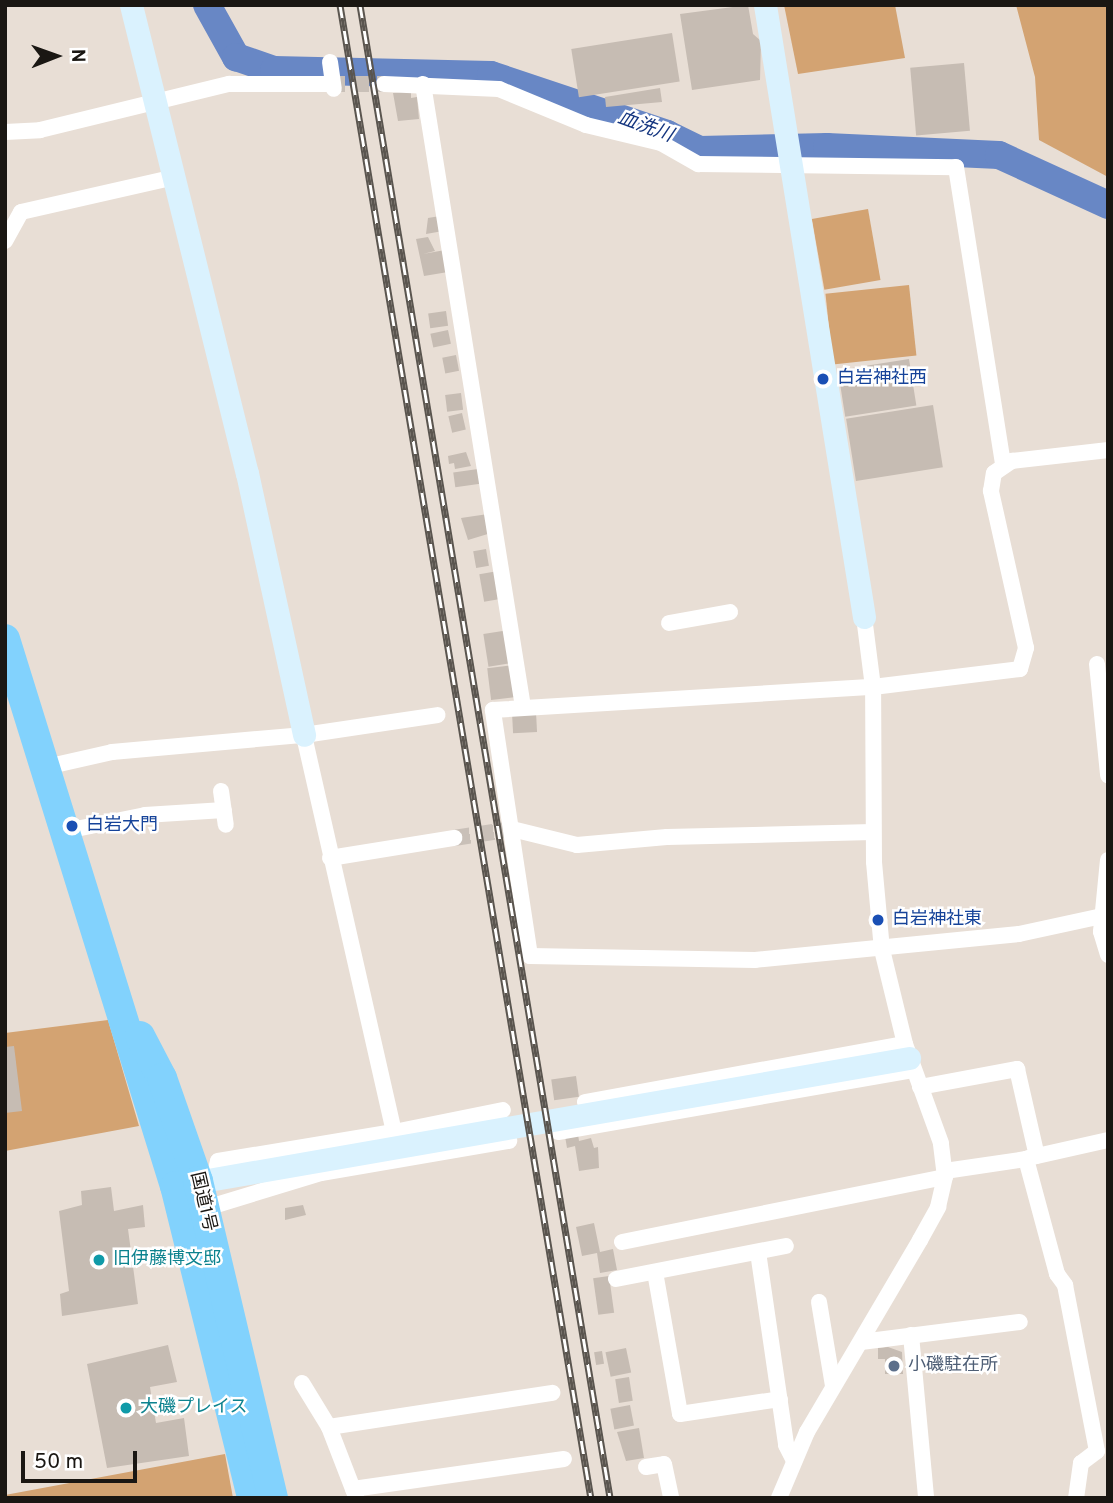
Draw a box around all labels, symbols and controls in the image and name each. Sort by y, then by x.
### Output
north arrow [21,21,91,91]
text: N [65,49,89,63]
water label: 血洗川 [614,108,676,148]
place label: 白岩神社西 [837,368,927,390]
marker: 白岩神社西 [815,371,831,387]
place label: 白岩大門 [86,815,158,837]
marker: 白岩大門 [64,818,80,834]
place label: 白岩神社東 [892,909,982,931]
marker: 白岩神社東 [870,912,886,928]
street label: 国道1号 [185,1170,219,1234]
place label: 旧伊藤博文邸 [113,1249,221,1271]
marker: 旧伊藤博文邸 [91,1252,107,1268]
place label: 小磯駐在所 [908,1355,998,1377]
marker: 小磯駐在所 [886,1358,902,1374]
place label: 大磯プレイス [140,1397,248,1419]
marker: 大磯プレイス [118,1400,134,1416]
scale bar [24,1436,140,1480]
text: 50 m [34,1449,83,1476]

